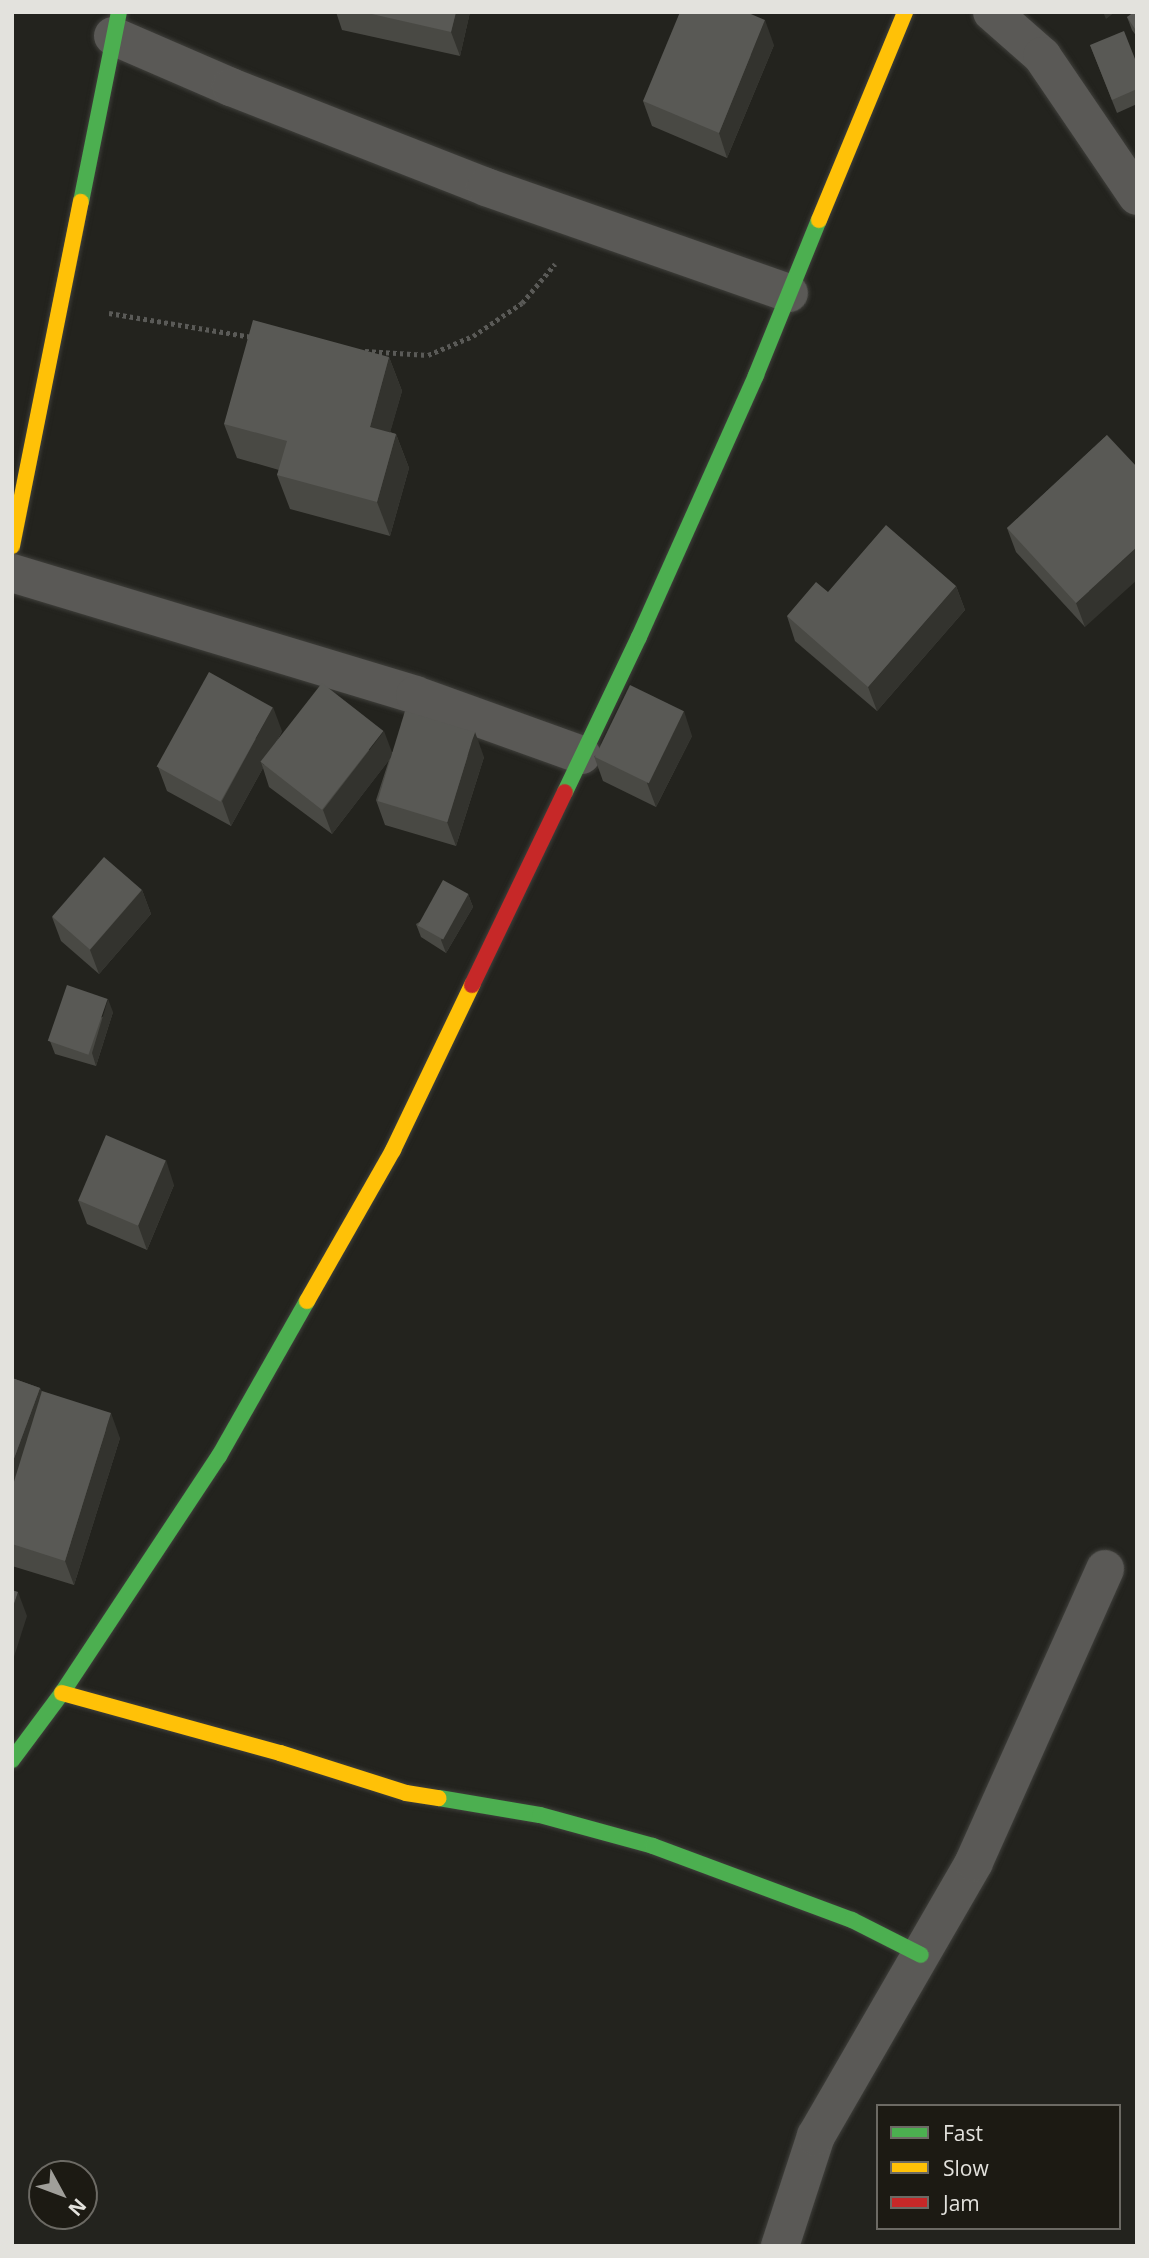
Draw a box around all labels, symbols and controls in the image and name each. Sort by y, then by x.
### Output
legend [876,2104,1121,2230]
text: Fast [943,2119,983,2147]
text: Slow [943,2154,989,2182]
north arrow [28,2160,98,2230]
text: Jam [943,2189,980,2217]
text: N [62,2193,92,2222]

